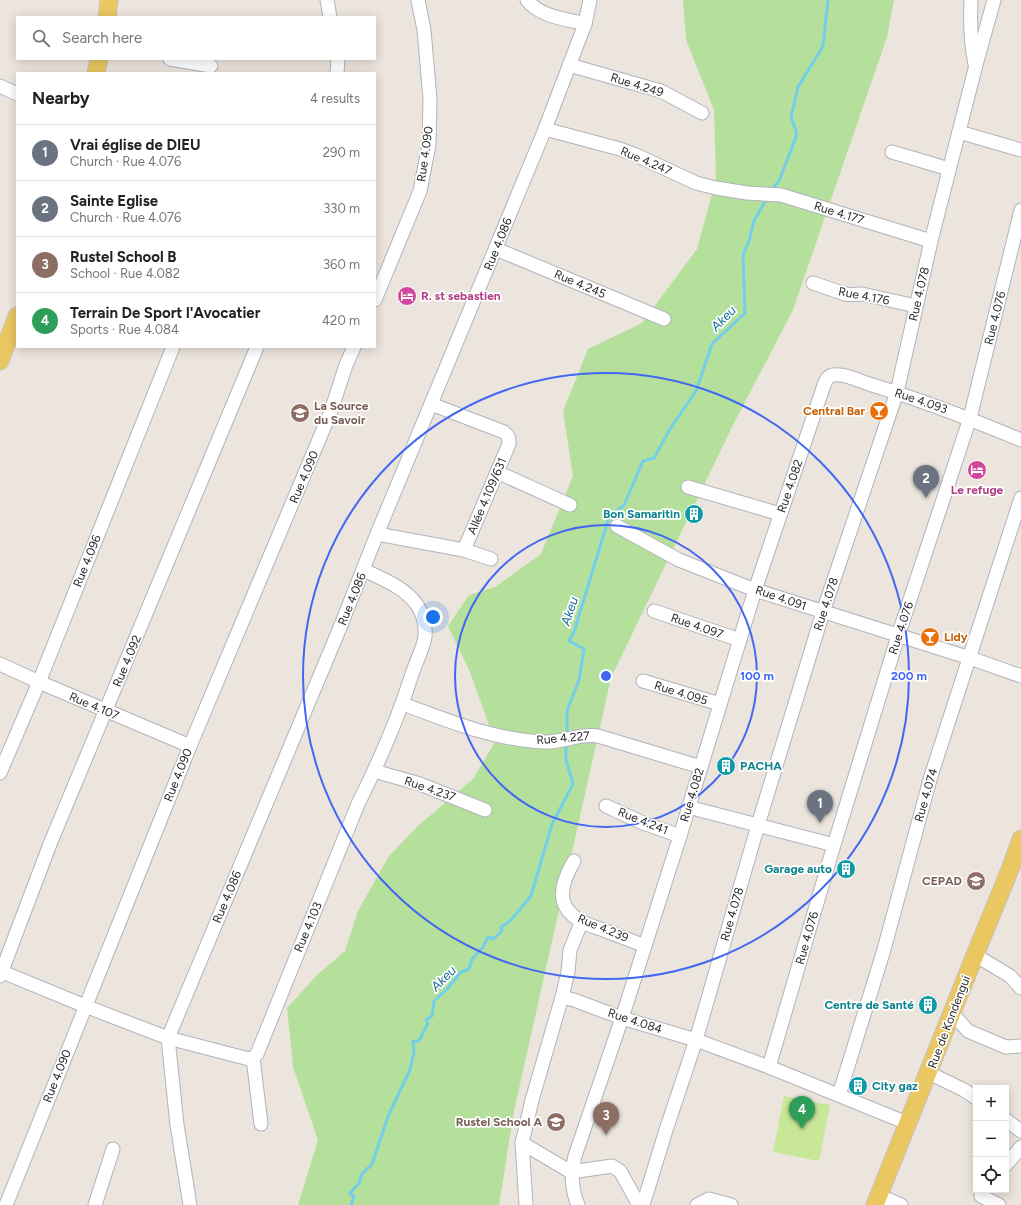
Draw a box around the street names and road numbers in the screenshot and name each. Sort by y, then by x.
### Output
street label: Rue 4.249 [609,70,665,100]
street label: Rue 4.090 [414,125,436,183]
street label: Rue 4.247 [618,144,674,178]
street label: Rue 4.177 [812,199,866,227]
street label: Rue 4.086 [481,215,515,272]
street label: Rue 4.078 [906,266,932,322]
street label: Rue 4.245 [552,267,608,301]
street label: Rue 4.176 [837,284,891,308]
street label: Rue 4.076 [982,290,1008,346]
street label: Rue 4.093 [893,385,949,417]
street label: Rue 4.090 [287,448,321,505]
street label: Allée 4.109/631 [465,456,509,536]
street label: Rue 4.082 [774,458,806,514]
street label: Rue 4.096 [70,533,104,589]
street label: Rue 4.086 [335,570,369,627]
street label: Rue 4.078 [811,576,841,632]
street label: Rue 4.091 [754,583,808,613]
street label: Rue 4.076 [886,600,916,656]
street label: Rue 4.097 [669,610,726,642]
street label: Rue 4.092 [110,633,144,689]
street label: Rue 4.095 [653,678,709,708]
street label: Rue 4.107 [67,689,122,723]
street label: Rue 4.227 [536,729,591,747]
street label: Rue 4.090 [161,746,195,804]
street label: Rue 4.082 [677,766,707,824]
street label: Rue 4.074 [912,766,940,823]
street label: Rue 4.237 [402,774,458,804]
street label: Rue 4.241 [616,805,670,837]
street label: Rue 4.086 [210,869,244,925]
street label: Rue 4.078 [718,886,746,942]
street label: Rue 4.103 [291,900,325,954]
street label: Rue 4.076 [793,910,821,966]
street label: Rue 4.239 [576,911,631,945]
street label: Rue de Kondengui [925,974,973,1070]
street label: Rue 4.084 [606,1006,664,1037]
street label: Rue 4.090 [40,1047,74,1105]

